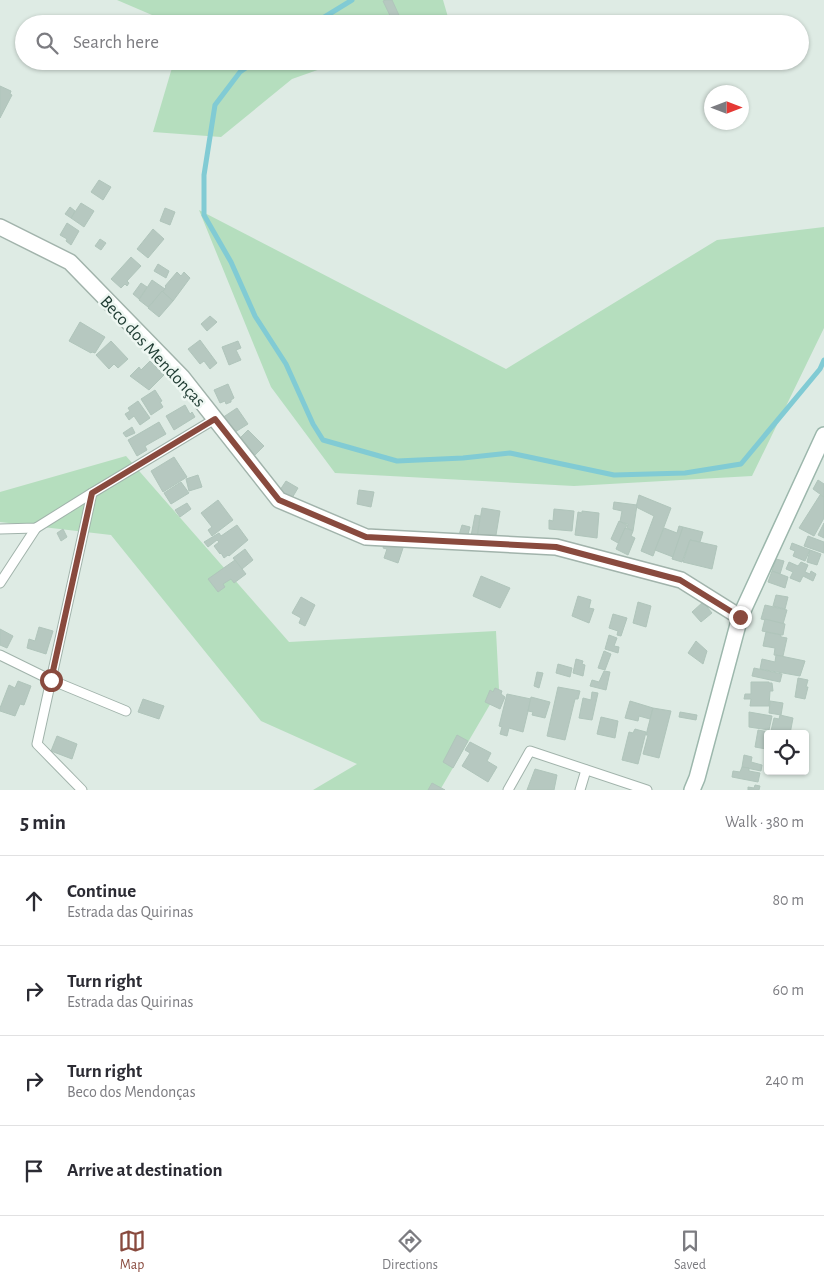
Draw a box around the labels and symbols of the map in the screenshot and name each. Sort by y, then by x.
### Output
north arrow [704,85,749,130]
street label: Beco dos Mendonças [96,293,208,411]
route end [729,606,752,629]
route start [40,669,63,692]

